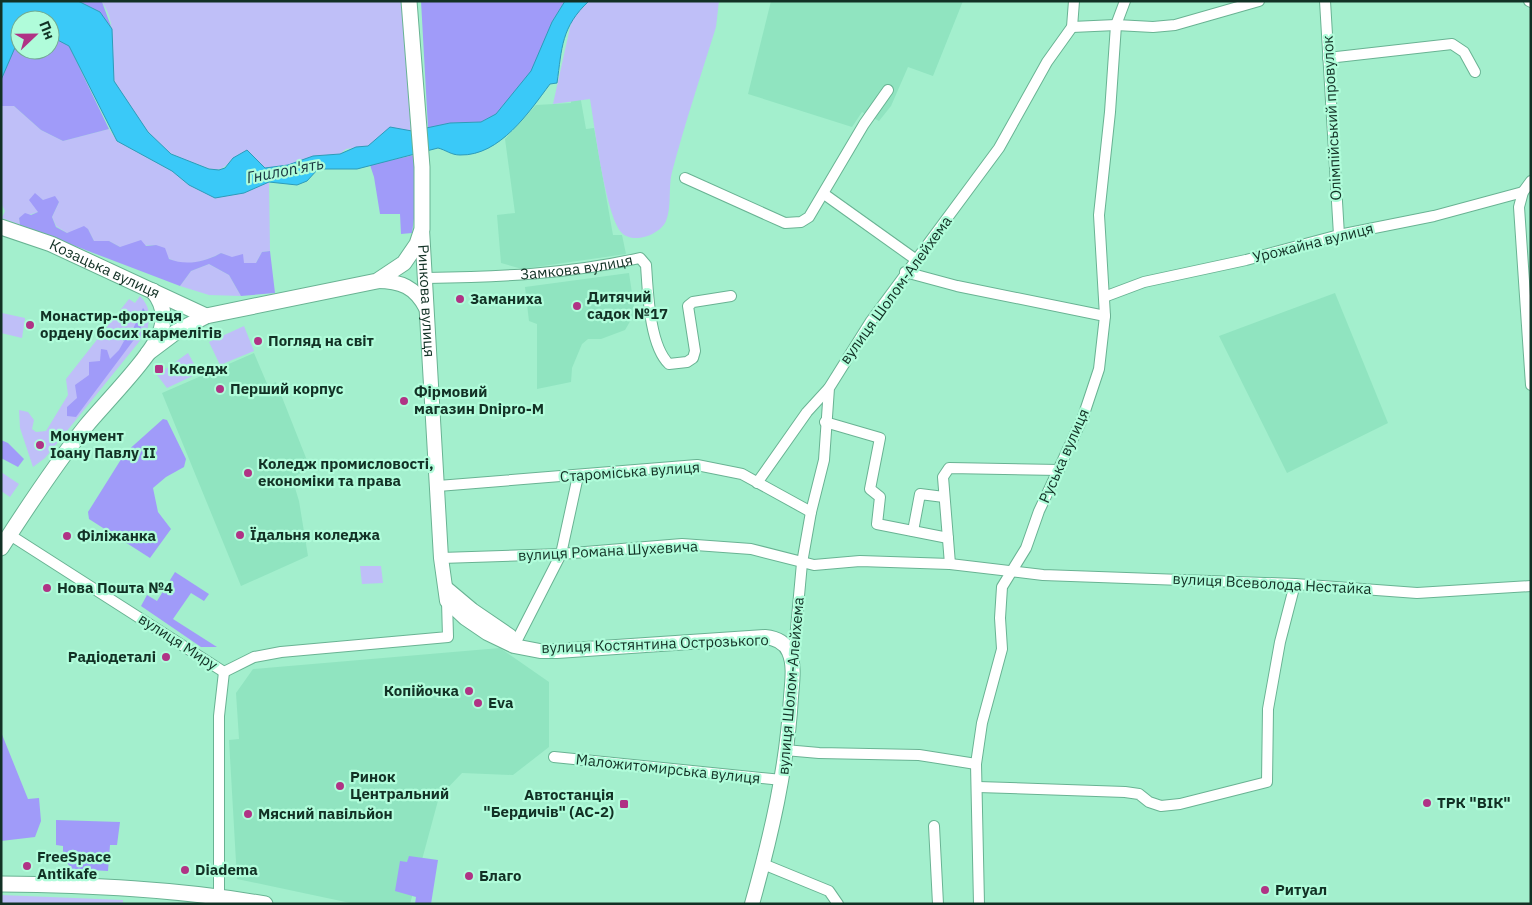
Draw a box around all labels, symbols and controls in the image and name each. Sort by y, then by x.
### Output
north arrow [10,10,60,60]
text: Пн [35,18,59,42]
street label: Олімпійський провулок [1318,35,1345,201]
water label: Гнилоп'ять [245,153,325,187]
street label: вулиця Шолом-Алейхема [835,212,956,368]
street label: Урожайна вулиця [1251,218,1375,267]
street label: Козацька вулиця [47,235,163,302]
street label: Ринкова вулиця [414,244,439,358]
street label: Замкова вулиця [519,250,634,284]
place label: Дитячий садок №17 [587,287,668,323]
place label: Заманиха [470,289,543,308]
marker: Заманиха [454,293,466,305]
marker: Дитячий садок №17 [571,300,583,312]
place label: Монастир-фортеця ордену босих кармелітів [40,306,222,342]
marker: Монастир-фортеця ордену босих кармелітів [24,319,36,331]
place label: Погляд на світ [268,331,375,350]
marker: Погляд на світ [252,335,264,347]
place label: Коледж [169,359,228,378]
marker: Коледж [153,363,165,375]
place label: Перший корпус [230,379,344,398]
place label: Фірмовий магазин Dnipro-M [414,382,544,418]
marker: Перший корпус [214,383,226,395]
marker: Фірмовий магазин Dnipro-M [398,395,410,407]
street label: Руська вулиця [1034,406,1093,506]
place label: Монумент Іоану Павлу ІІ [50,426,156,462]
marker: Монумент Іоану Павлу ІІ [34,439,46,451]
place label: Коледж промисловості, економіки та права [258,454,434,490]
street label: Староміська вулиця [559,457,701,486]
marker: Коледж промисловості, економіки та права [242,467,254,479]
place label: Їдальня коледжа [250,525,380,544]
place label: Філіжанка [77,526,157,545]
marker: Їдальня коледжа [234,529,246,541]
marker: Філіжанка [61,530,73,542]
street label: вулиця Романа Шухевича [518,536,698,565]
street label: вулиця Всеволода Нестайка [1172,569,1372,598]
place label: Нова Пошта №4 [57,578,173,597]
marker: Нова Пошта №4 [41,582,53,594]
street label: вулиця Шолом-Алейхема [773,596,808,776]
street label: вулиця Миру [135,609,222,674]
street label: вулиця Костянтина Острозького [541,630,769,657]
place label: Радіодеталі [68,647,156,666]
marker: Радіодеталі [160,651,172,663]
place label: Копійочка [384,681,459,700]
marker: Копійочка [463,685,475,697]
place label: Eva [488,693,514,712]
marker: Eva [472,697,484,709]
street label: Маложитомирська вулиця [575,749,761,788]
place label: Ринок Центральний [350,767,449,803]
marker: Ринок Центральний [334,780,346,792]
place label: Автостанція "Бердичів" (АС-2) [483,785,614,821]
place label: ТРК "ВІК" [1437,793,1511,812]
marker: ТРК "ВІК" [1421,797,1433,809]
marker: Автостанція "Бердичів" (АС-2) [618,798,630,810]
place label: Мясний павільйон [258,804,393,823]
marker: Мясний павільйон [242,808,254,820]
place label: FreeSpace Antikafe [37,847,111,883]
marker: FreeSpace Antikafe [21,860,33,872]
place label: Diadema [195,860,258,879]
marker: Diadema [179,864,191,876]
place label: Благо [479,866,521,885]
marker: Благо [463,870,475,882]
place label: Ритуал [1275,880,1327,899]
marker: Ритуал [1259,884,1271,896]

